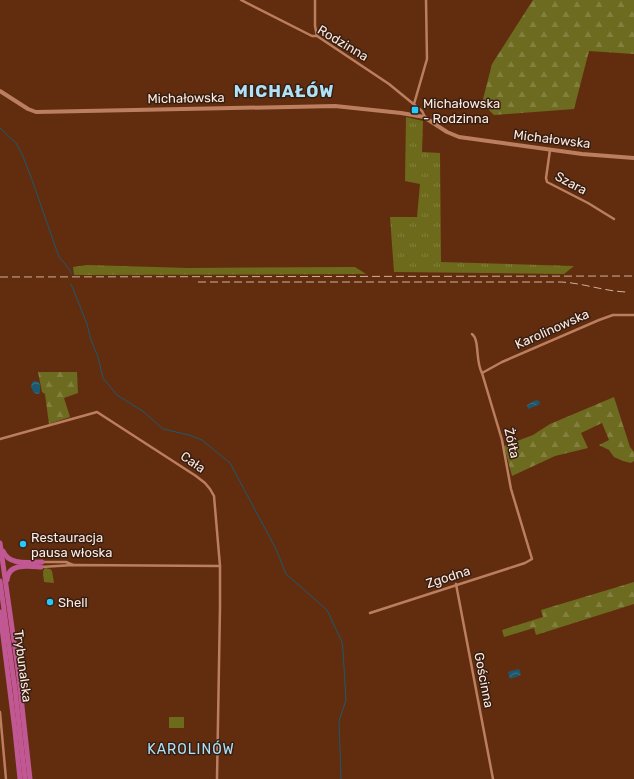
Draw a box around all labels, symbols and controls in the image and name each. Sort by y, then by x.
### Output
street label: Rodzinna [315,22,371,64]
district label: MICHAŁÓW [234,81,334,101]
street label: Michałowska [147,90,225,106]
place label: Michałowska - Rodzinna [423,96,500,126]
marker: Michałowska - Rodzinna [410,105,420,115]
street label: Michałowska [513,127,591,151]
street label: Szara [553,168,589,198]
street label: Karolinowska [513,306,591,352]
street label: Żółta [501,426,523,460]
street label: Cała [178,448,208,476]
place label: Restauracja pausa włoska [31,530,112,560]
marker: Restauracja pausa włoska [18,539,28,549]
street label: Zgodna [424,563,472,592]
place label: Shell [58,595,88,610]
marker: Shell [45,597,55,607]
street label: Trybunalska [11,629,35,703]
street label: Gościnna [471,651,497,709]
district label: KAROLINÓW [147,740,235,758]

